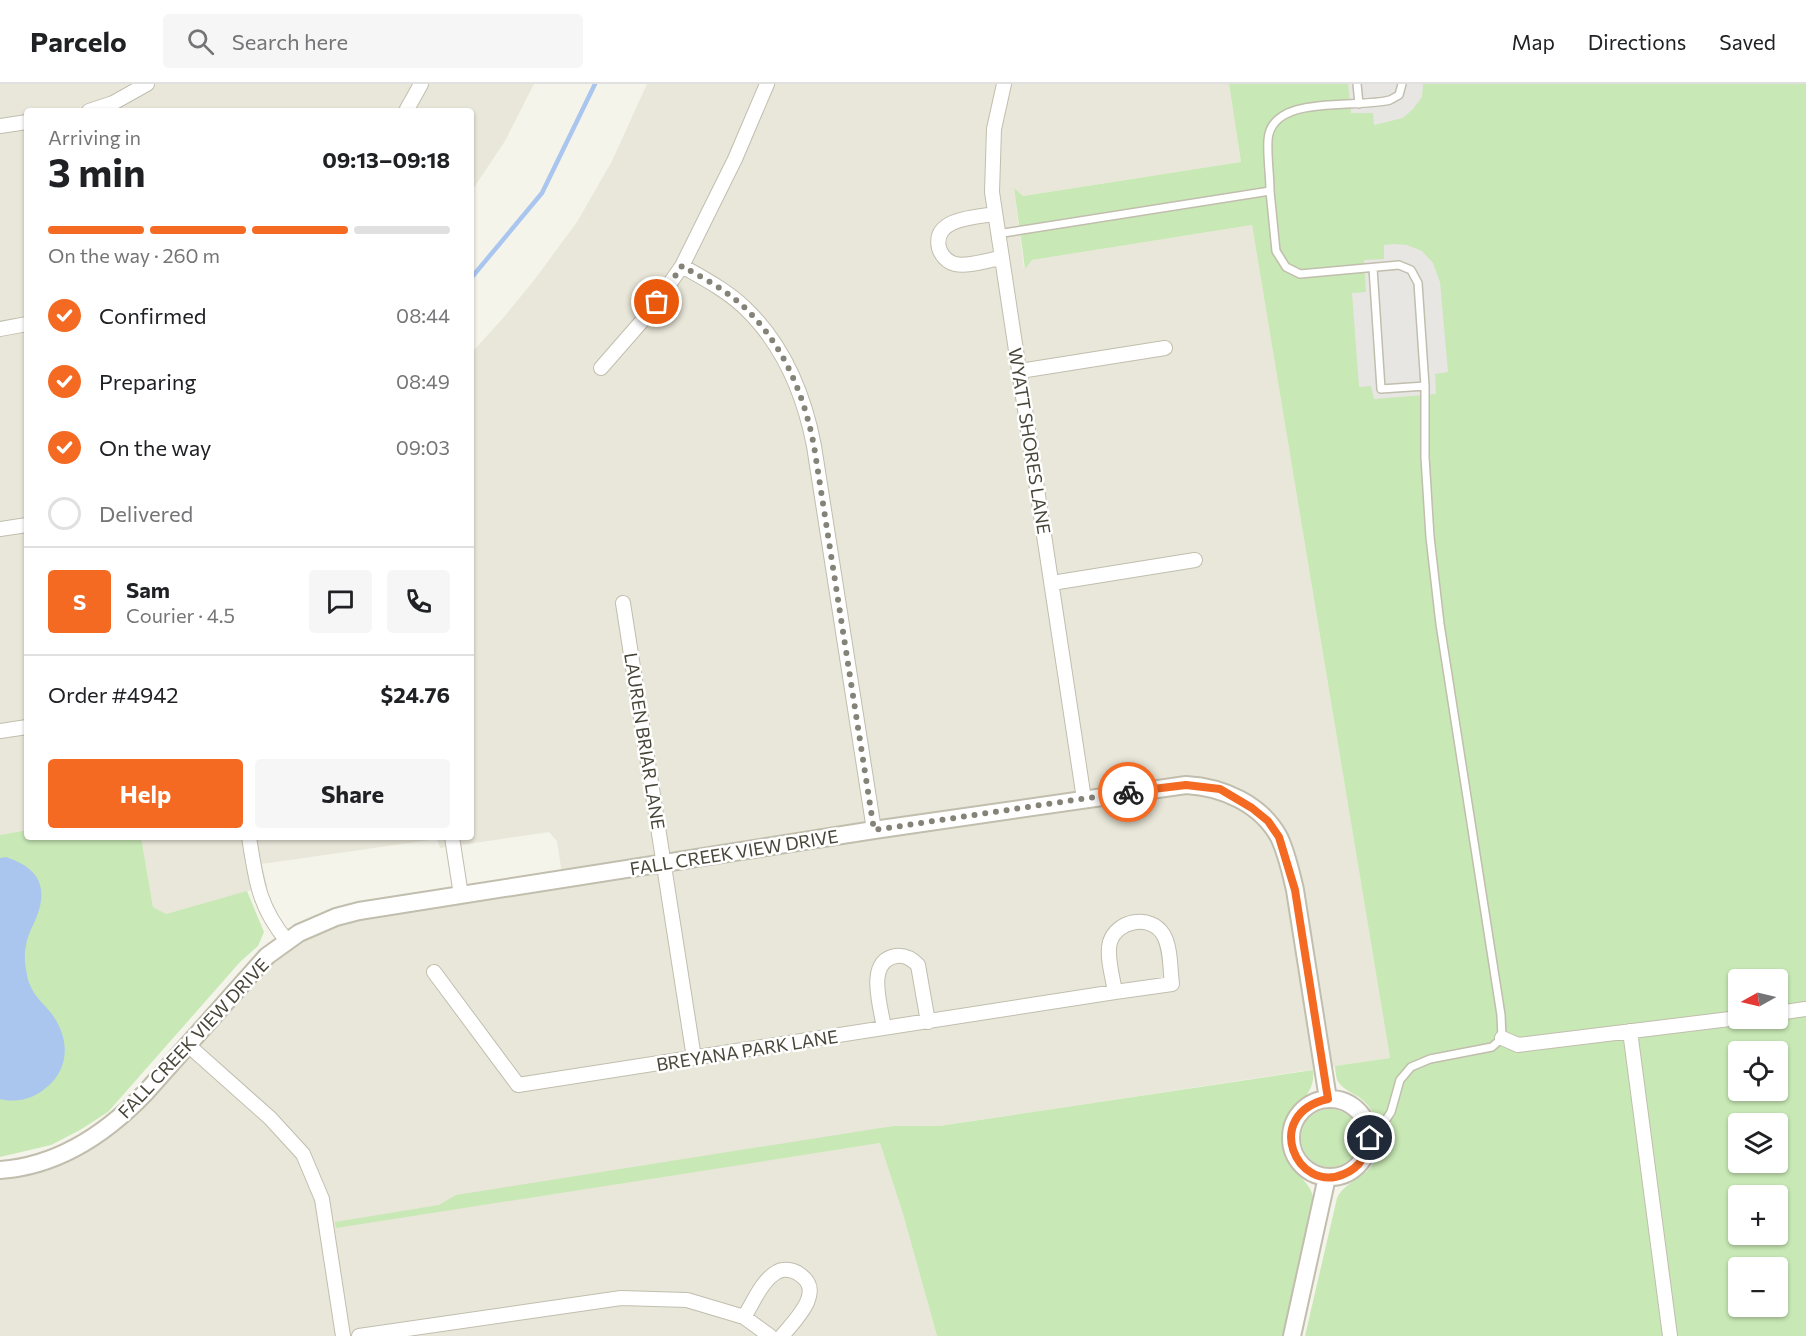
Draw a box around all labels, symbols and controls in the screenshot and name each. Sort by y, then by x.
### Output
search box [163,14,583,68]
text: Parcelo [30,24,127,58]
icon: search [184,25,217,58]
text: Search here [232,28,348,55]
text: Map [1512,29,1555,54]
text: Directions [1588,29,1686,54]
text: Saved [1719,29,1776,54]
text: Arriving in [48,125,141,149]
text: 09:13–09:18 [322,146,450,173]
text: 3 min [48,147,146,195]
text: On the way · 260 m [48,243,220,267]
pin [631,276,682,327]
icon: bag [640,285,673,318]
icon: check [48,299,81,332]
text: Confirmed [99,302,206,329]
text: 08:44 [396,303,450,327]
street label: WYATT SHORES LANE [1004,346,1056,536]
icon: check [48,365,81,398]
text: Preparing [99,368,196,395]
text: 08:49 [396,369,450,393]
icon: check [48,431,81,464]
text: On the way [99,434,211,461]
text: 09:03 [396,435,450,459]
text: Delivered [99,500,193,527]
button: chat [309,570,372,633]
button: phone [387,570,450,633]
text: Sam [126,576,170,603]
text: S [73,588,86,615]
text: Courier · 4.5 [126,603,235,627]
street label: LAUREN BRIAR LANE [620,651,670,831]
text: Order #4942 [48,681,178,708]
text: $24.76 [381,681,450,708]
button: Help [48,759,243,828]
button: Share [255,759,450,828]
courier [1098,762,1158,822]
icon: bike [1112,776,1145,809]
street label: FALL CREEK VIEW DRIVE [628,825,840,879]
street label: FALL CREEK VIEW DRIVE [113,953,273,1123]
north arrow [1728,969,1788,1029]
map controls [1728,969,1788,1317]
street label: BREYANA PARK LANE [655,1025,839,1075]
button: locate [1728,1041,1788,1101]
pin [1344,1112,1395,1163]
button: layers [1728,1113,1788,1173]
icon: home [1353,1121,1386,1154]
button: + [1728,1185,1788,1245]
button: − [1728,1257,1788,1317]

